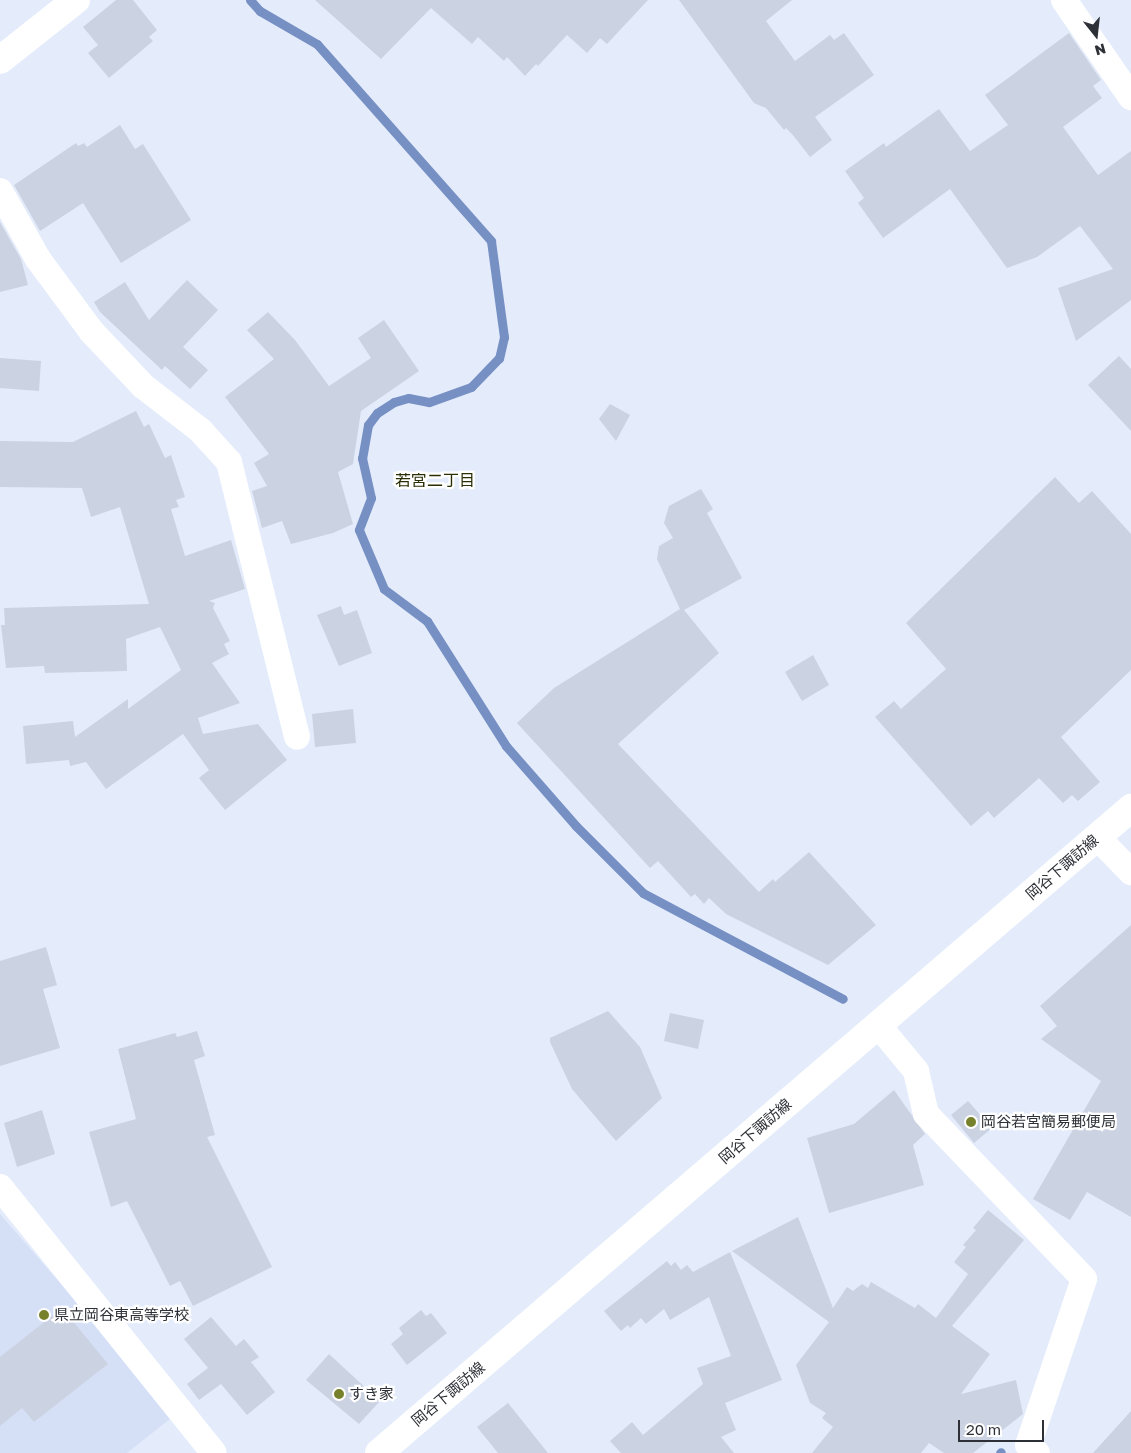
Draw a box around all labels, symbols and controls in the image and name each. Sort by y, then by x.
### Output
north arrow [1071,10,1121,60]
text: N [1093,40,1108,60]
district label: 若宮二丁目 [395,470,475,490]
street label: 岡谷下諏訪線 [1022,831,1102,903]
street label: 岡谷下諏訪線 [715,1095,795,1167]
place label: 岡谷若宮簡易郵便局 [981,1113,1116,1131]
marker: 岡谷若宮簡易郵便局 [965,1116,977,1128]
place label: 県立岡谷東高等学校 [54,1306,189,1324]
marker: 県立岡谷東高等学校 [38,1309,50,1321]
street label: 岡谷下諏訪線 [408,1358,488,1430]
place label: すき家 [349,1385,394,1403]
marker: すき家 [333,1388,345,1400]
scale bar [961,1410,1047,1442]
text: 20 m [966,1420,1001,1438]

